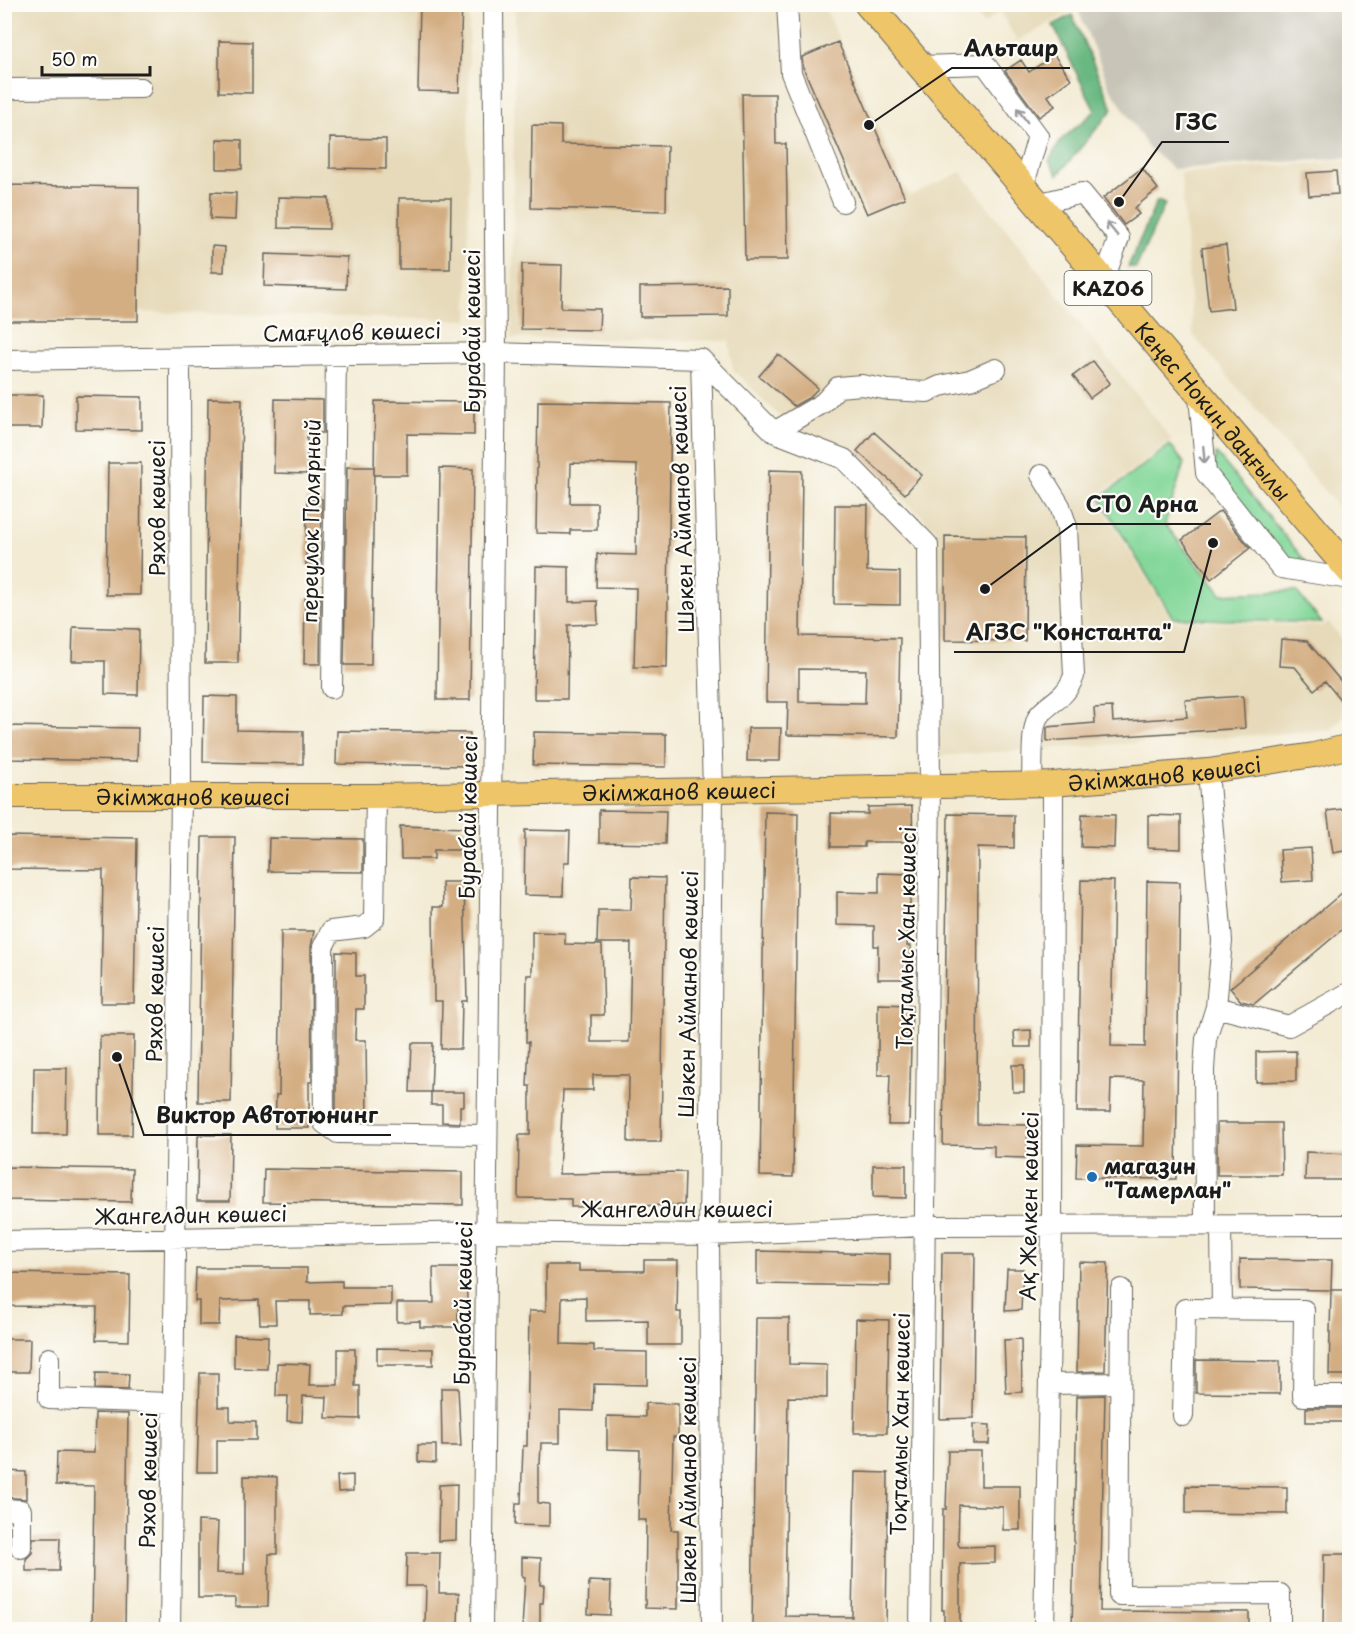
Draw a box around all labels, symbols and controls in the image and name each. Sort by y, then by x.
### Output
callout: Альтаир [952,28,1070,68]
text: Альтаир [963,30,1058,63]
scale bar [42,39,150,77]
text: 50 m [51,45,98,72]
callout: ГЗС [1162,102,1229,142]
text: ГЗС [1175,104,1218,137]
one-way arrow [1016,108,1029,124]
one-way arrow [1105,221,1118,237]
street label: Бурабай көшесі [455,249,487,413]
road number: KАZ06 [1064,271,1152,305]
street label: Смағұлов көшесі [263,313,441,349]
street label: Кеңес Нокин даңғылы [1128,314,1299,508]
street label: Шәкен Айманов көшесі [661,385,701,633]
street label: переулок Полярный [292,419,328,623]
street label: Ряхов көшесі [140,440,172,576]
one-way arrow [1199,444,1210,464]
callout: СТО Арна [1073,484,1211,524]
text: СТО Арна [1086,486,1199,519]
callout: АГЗС "Константа" [954,612,1184,652]
text: АГЗС "Константа" [966,614,1172,647]
street label: Бурабай көшесі [450,735,484,899]
street label: Әкімжанов көшесі [1066,747,1263,799]
street label: Әкімжанов көшесі [582,773,776,808]
street label: Әкімжанов көшесі [96,780,290,812]
street label: Тоқтамыс Хан көшесі [887,826,923,1050]
street label: Шәкен Айманов көшесі [669,870,705,1118]
street label: Ряхов көшесі [137,925,171,1063]
callout: Виктор Автотюнинг [144,1095,391,1135]
text: Виктор Автотюнинг [156,1097,379,1130]
street label: Ақ Желкен көшесі [1010,1111,1046,1301]
place label: магазин "Тамерлан" [1104,1149,1231,1205]
marker: магазин "Тамерлан" [1085,1170,1099,1184]
street label: Жангелдин көшесі [580,1192,773,1224]
street label: Жангелдин көшесі [94,1196,287,1232]
street label: Бурабай көшесі [445,1221,479,1385]
street label: Тоқтамыс Хан көшесі [881,1312,917,1536]
street label: Шәкен Айманов көшесі [671,1356,703,1604]
street label: Ряхов көшесі [130,1411,164,1549]

